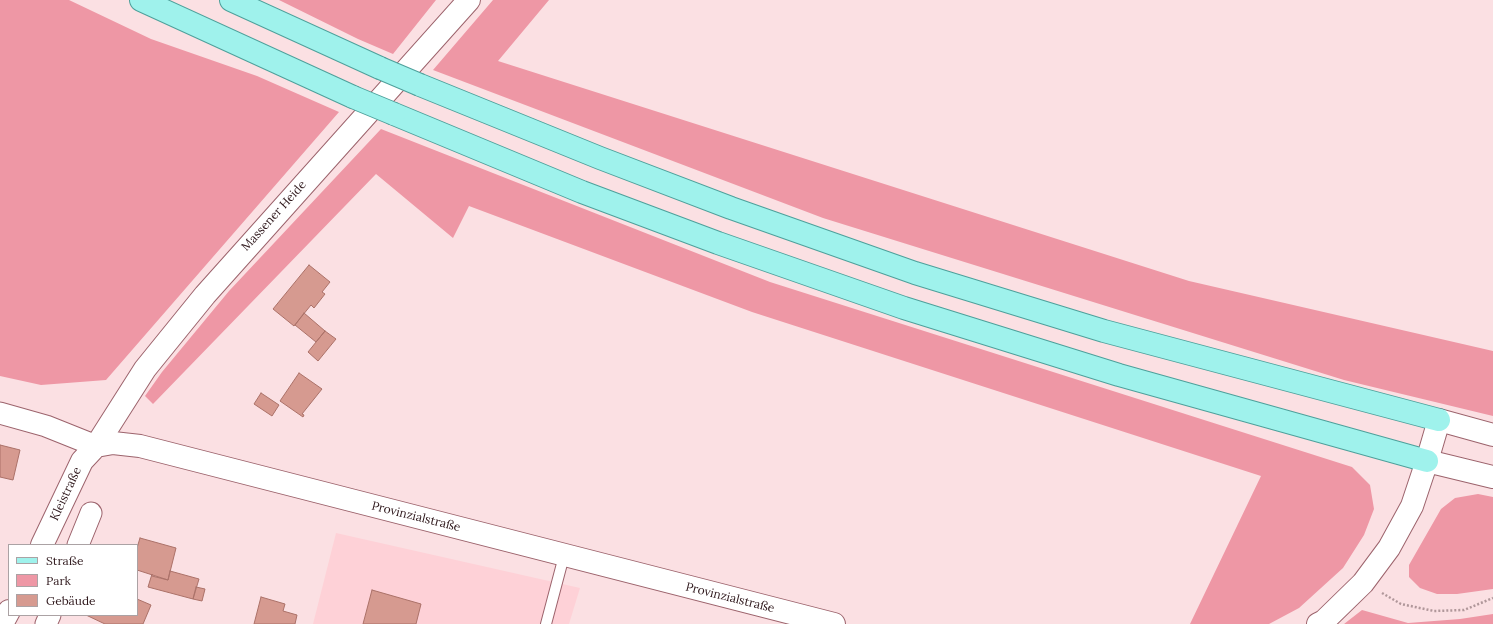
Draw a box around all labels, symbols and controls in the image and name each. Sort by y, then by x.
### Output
street label: Massener Heide [239,178,309,254]
street label: Kleistraße [47,465,85,523]
street label: Provinzialstraße [370,499,462,535]
legend [8,544,138,616]
text: Straße [46,553,83,568]
text: Park [46,573,71,588]
street label: Provinzialstraße [684,580,776,616]
text: Gebäude [46,593,96,608]

